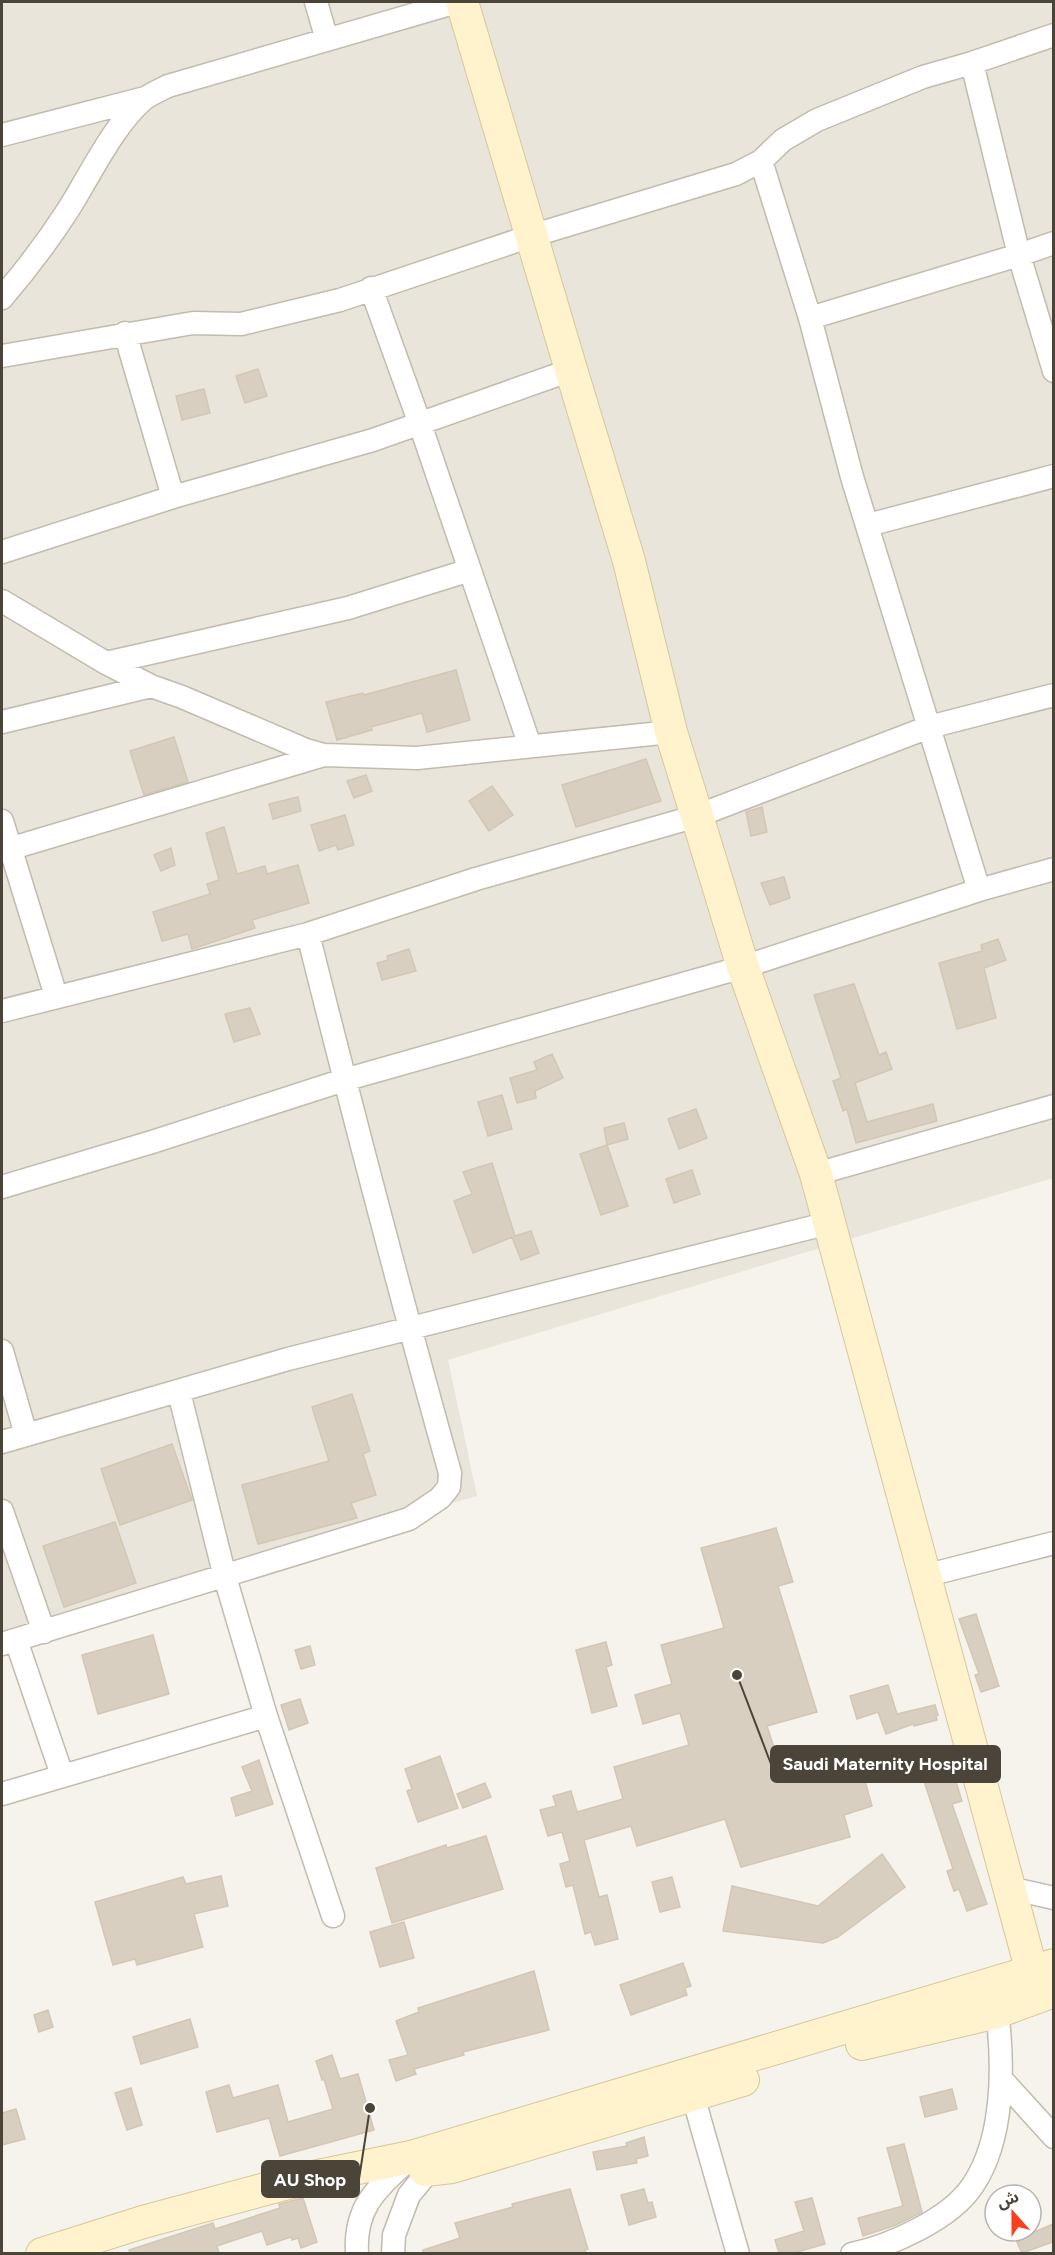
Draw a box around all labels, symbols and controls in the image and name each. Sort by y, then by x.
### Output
callout: Saudi Maternity Hospital [771,1746,1000,1782]
text: Saudi Maternity Hospital [782,1753,988,1775]
callout: AU Shop [262,2161,359,2197]
text: AU Shop [274,2169,346,2191]
north arrow [983,2183,1043,2243]
text: ش [994,2187,1022,2212]

